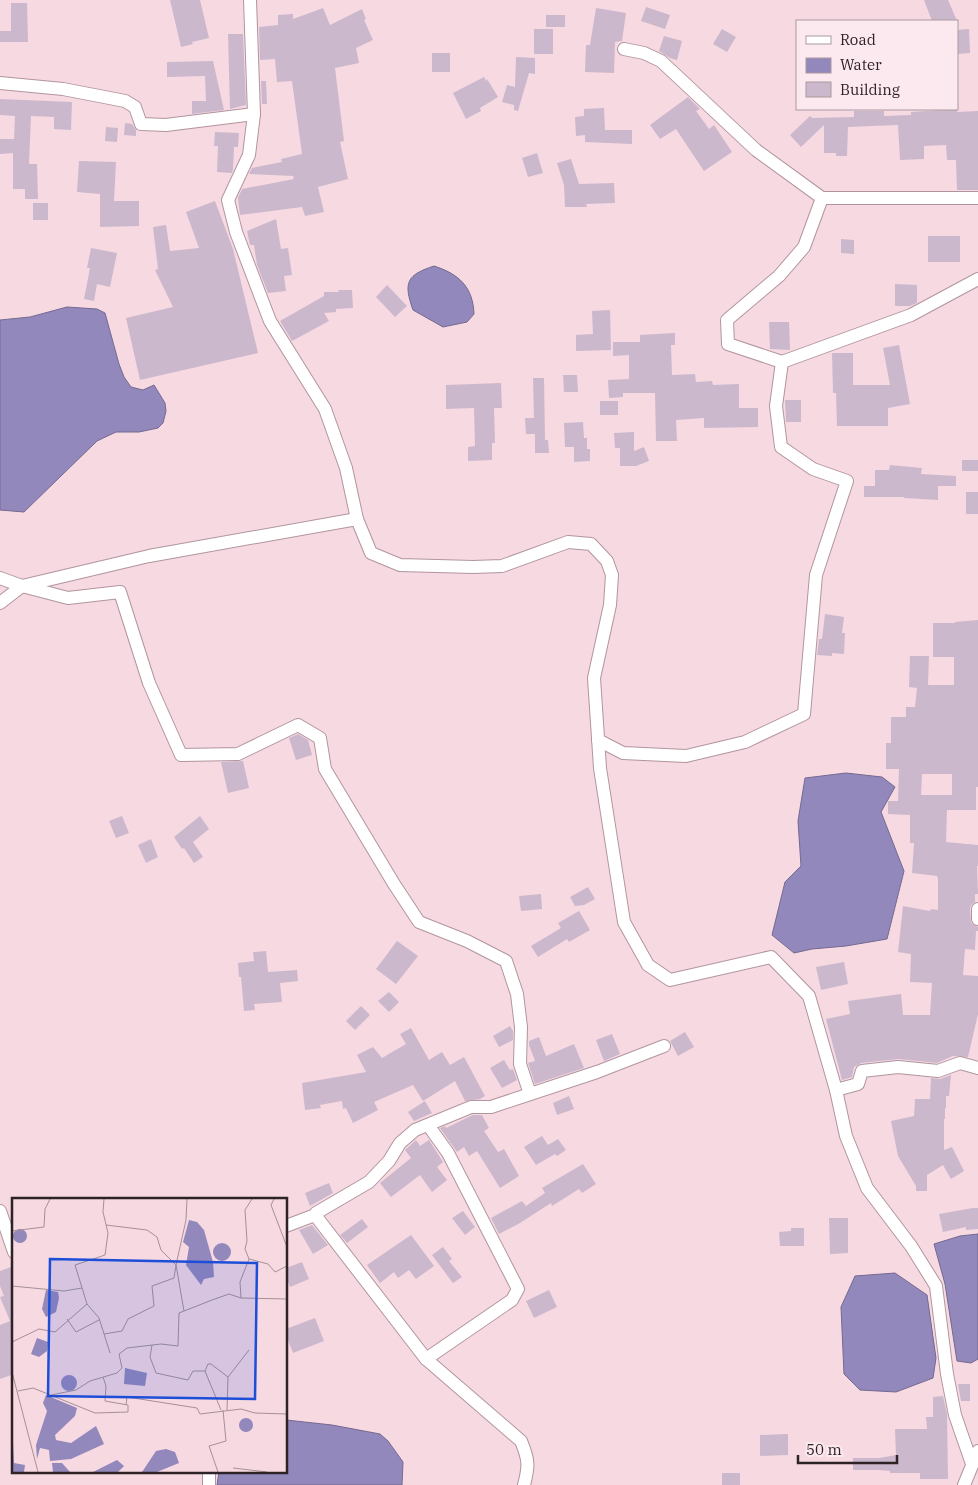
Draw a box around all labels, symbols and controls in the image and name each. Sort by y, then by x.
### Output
legend [796,20,958,110]
text: Road [840,30,876,49]
text: Water [840,55,882,74]
text: Building [840,80,900,99]
inset map [12,1198,288,1472]
scale bar [798,1432,897,1464]
text: 50 m [806,1440,842,1459]

